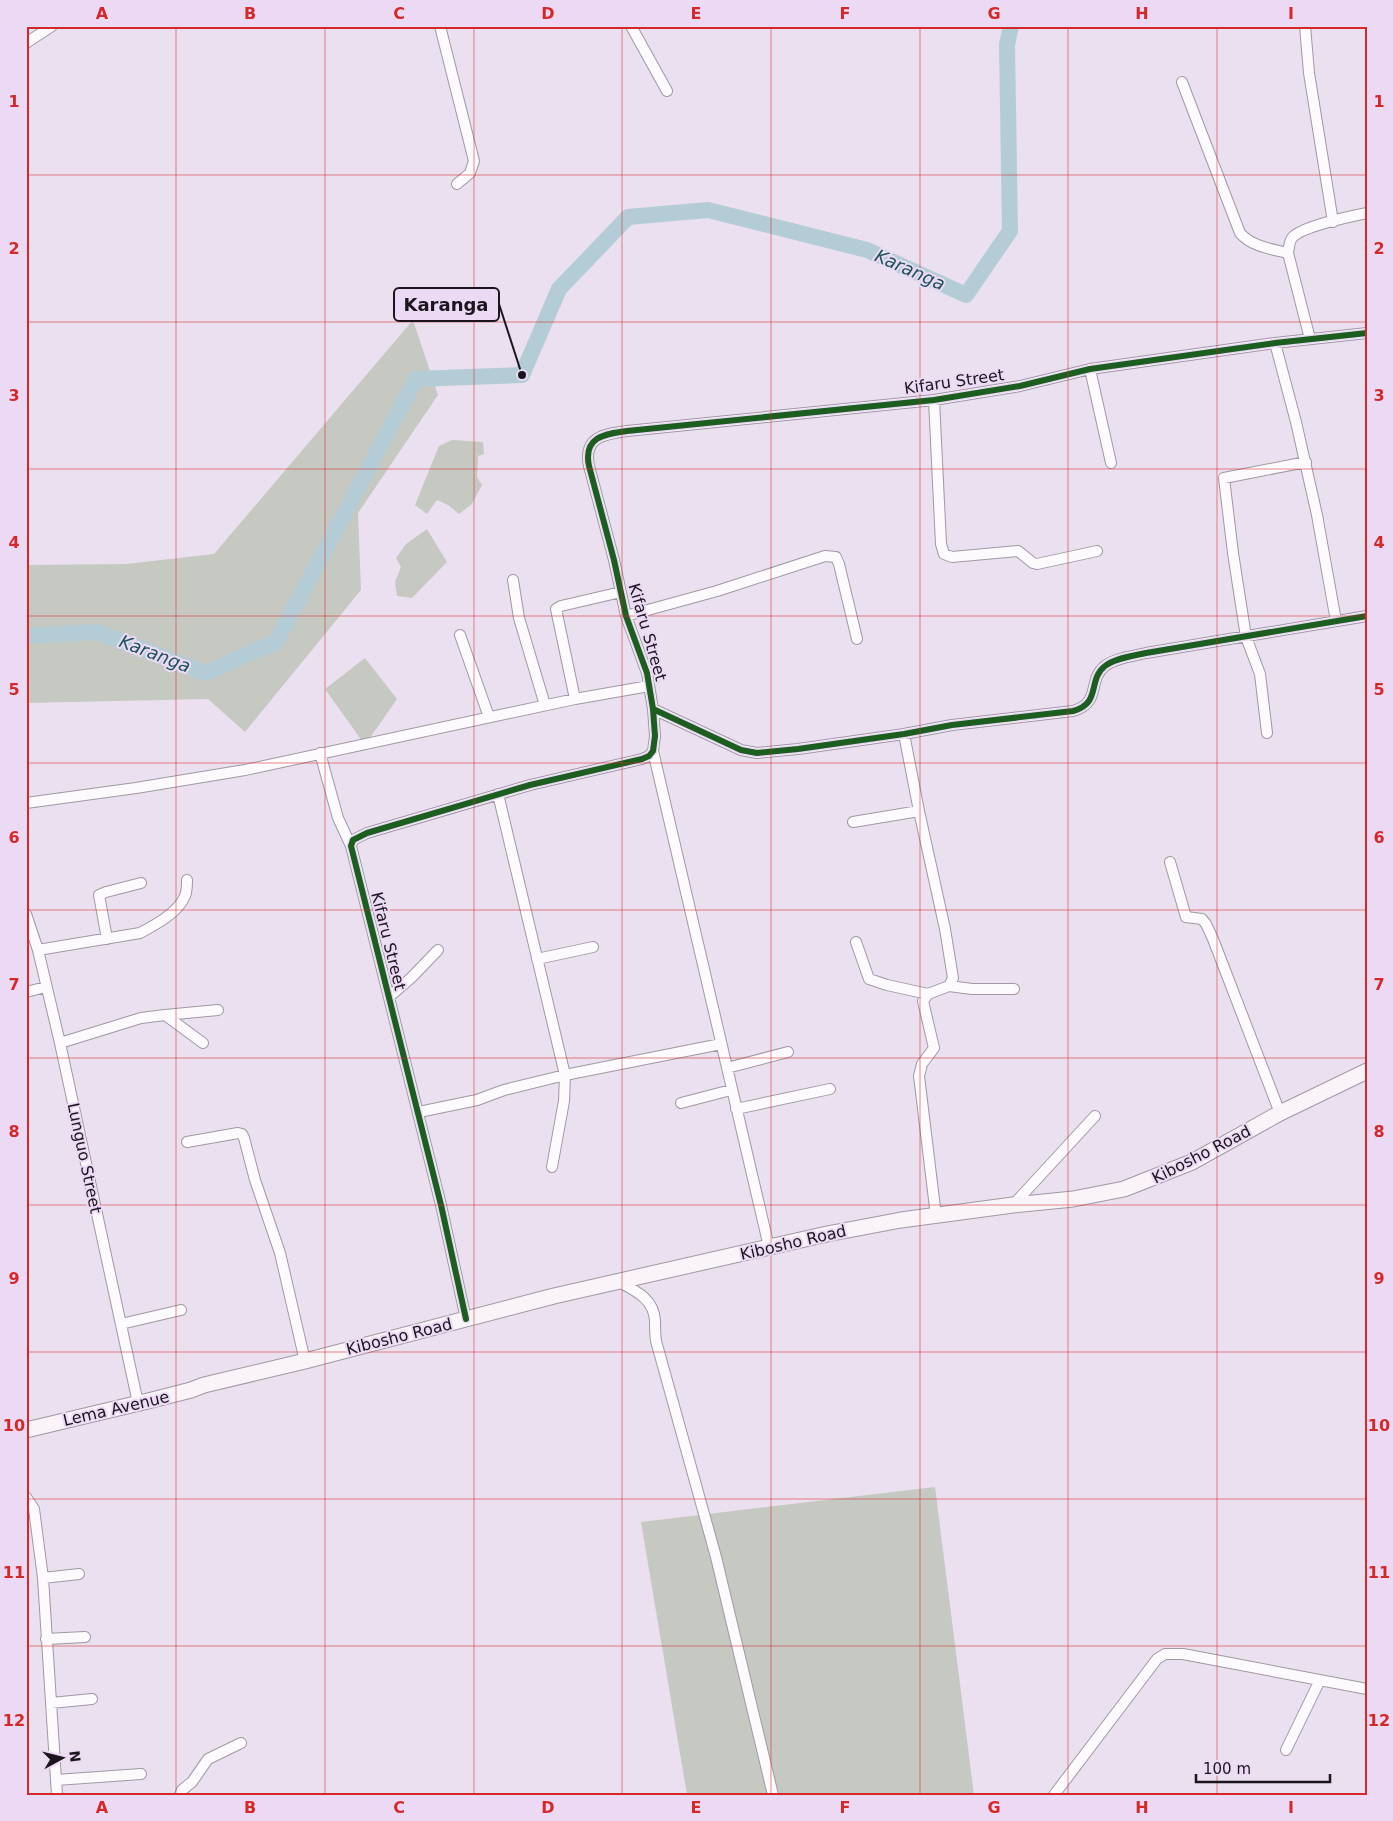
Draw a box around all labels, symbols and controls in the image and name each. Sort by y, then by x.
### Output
text: A [96,4,109,23]
text: B [244,4,256,23]
text: C [393,4,405,23]
text: D [541,4,555,23]
text: E [691,4,701,23]
text: F [840,4,850,23]
text: G [987,4,1001,23]
text: H [1135,4,1149,23]
text: I [1288,4,1294,23]
text: 1 [8,92,20,111]
text: 1 [1373,92,1385,111]
text: 2 [8,239,20,258]
text: 2 [1373,239,1385,258]
water label: Karanga [872,245,949,294]
callout: Karanga [394,288,499,321]
text: Karanga [404,294,488,315]
street label: Kifaru Street [903,365,1005,398]
text: 3 [8,386,20,405]
text: 3 [1373,386,1385,405]
text: 4 [8,533,20,552]
text: 4 [1373,533,1385,552]
street label: Kifaru Street [624,581,671,683]
water label: Karanga [117,630,194,677]
text: 5 [8,680,20,699]
text: 5 [1373,680,1385,699]
text: 6 [8,828,20,847]
text: 6 [1373,828,1385,847]
street label: Kifaru Street [367,890,410,992]
text: 7 [8,975,20,994]
text: 7 [1373,975,1385,994]
street label: Lunguo Street [64,1101,106,1215]
street label: Kibosho Road [1149,1121,1254,1188]
text: 8 [8,1122,20,1141]
text: 8 [1373,1122,1385,1141]
street label: Kibosho Road [738,1221,848,1264]
text: 9 [8,1269,20,1288]
text: 9 [1373,1269,1385,1288]
street label: Kibosho Road [344,1314,454,1359]
street label: Lema Avenue [61,1387,171,1430]
text: 10 [3,1416,25,1435]
text: 10 [1368,1416,1390,1435]
text: 11 [3,1563,25,1582]
text: 11 [1368,1563,1390,1582]
text: 12 [3,1711,25,1730]
text: 12 [1368,1711,1390,1730]
north arrow [38,1734,88,1784]
text: N [66,1750,84,1763]
scale bar [1196,1751,1329,1783]
text: 100 m [1203,1760,1251,1778]
text: A [96,1798,109,1817]
text: B [244,1798,256,1817]
text: C [393,1798,405,1817]
text: D [541,1798,555,1817]
text: E [691,1798,701,1817]
text: F [840,1798,850,1817]
text: G [987,1798,1001,1817]
text: H [1135,1798,1149,1817]
text: I [1288,1798,1294,1817]

